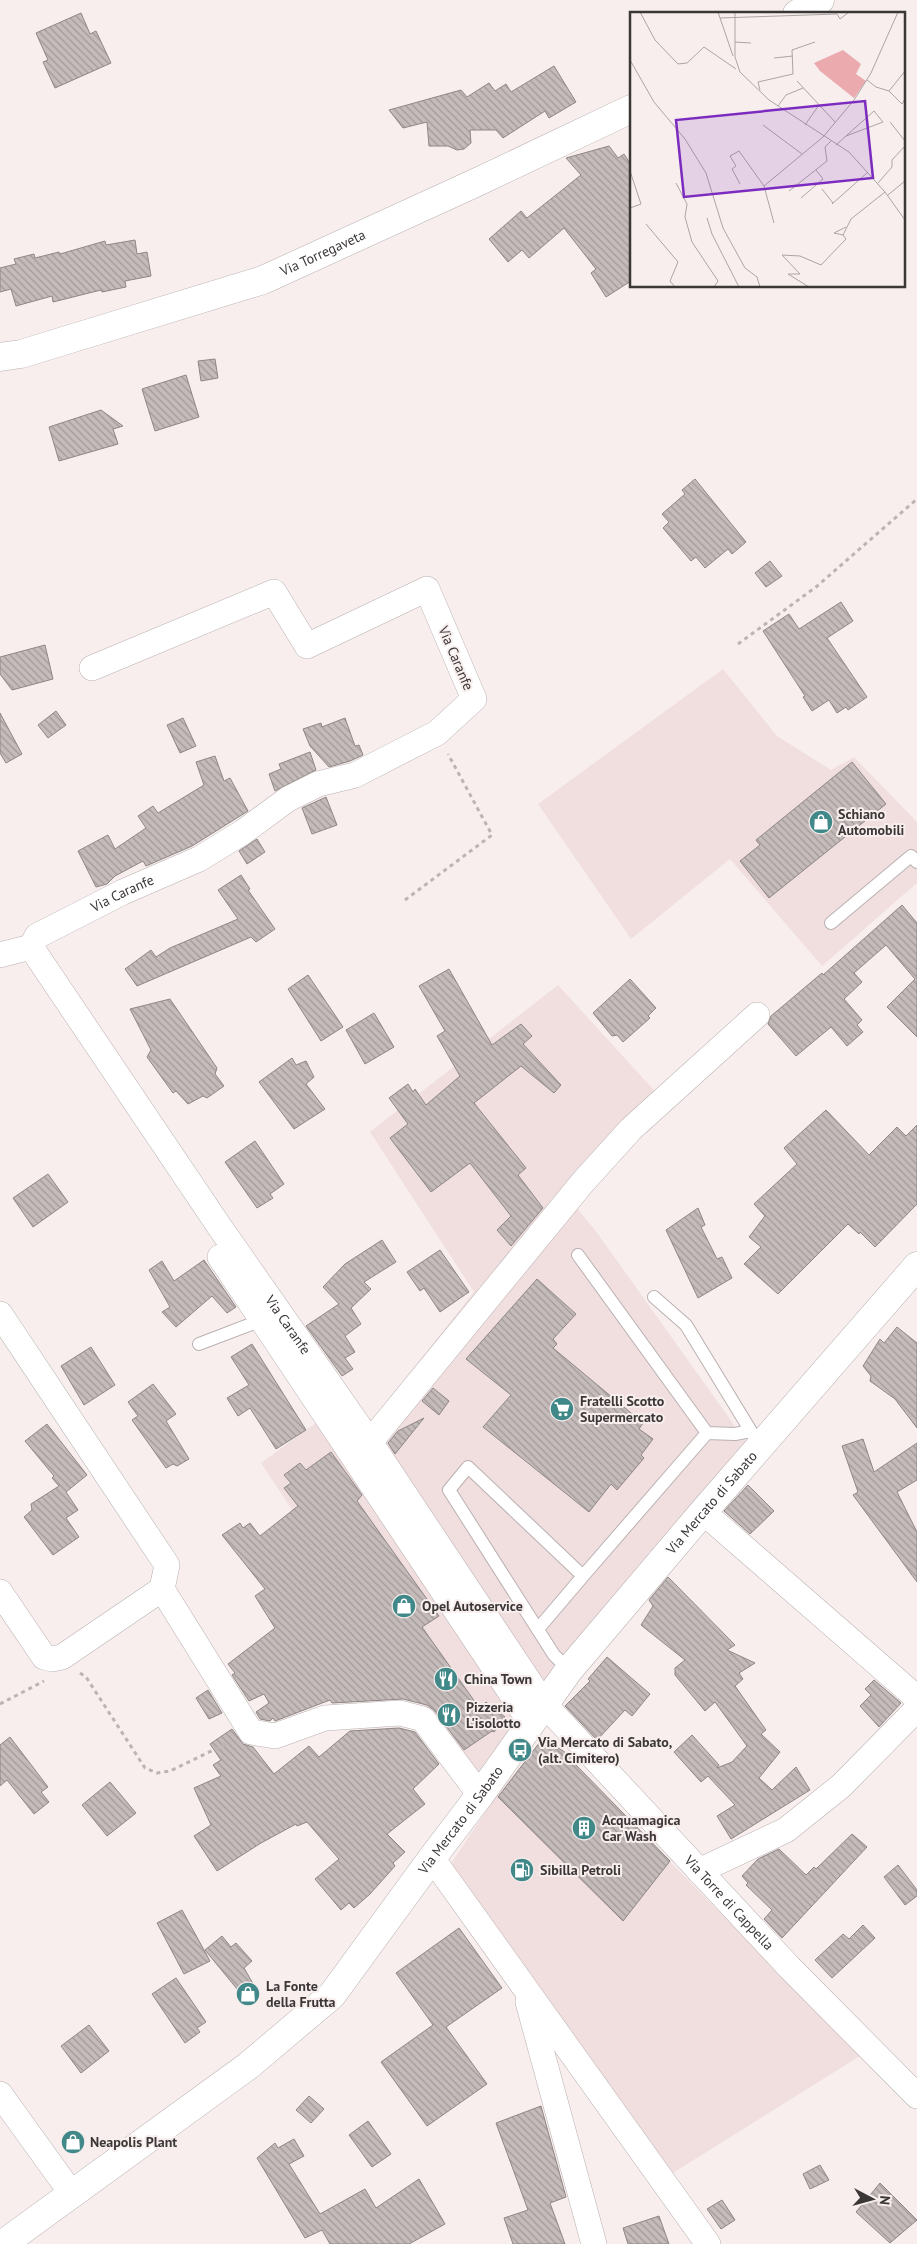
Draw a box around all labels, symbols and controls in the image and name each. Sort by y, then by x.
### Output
inset map [630,12,904,288]
street label: Via Torregaveta [276,225,368,280]
street label: Via Caranfe [434,622,478,693]
place label: Schiano Automobili [838,805,905,839]
shop icon: Schiano Automobili [808,809,834,835]
street label: Via Caranfe [87,871,157,916]
street label: Via Caranfe [261,1291,315,1358]
place label: Fratelli Scotto Supermercato [580,1392,665,1426]
supermarket icon: Fratelli Scotto Supermercato [549,1396,575,1422]
street label: Via Mercato di Sabato [661,1447,761,1559]
shop icon: Opel Autoservice [391,1593,417,1619]
place label: Opel Autoservice [422,1597,523,1615]
restaurant icon: China Town [433,1666,459,1692]
place label: China Town [464,1670,532,1688]
place label: Pizzeria L'isolotto [466,1698,521,1732]
restaurant icon: Pizzeria L'isolotto [436,1702,462,1728]
place label: Via Mercato di Sabato, (alt. Cimitero) [537,1733,672,1767]
bus stop icon: Via Mercato di Sabato, (alt. Cimitero) [507,1737,533,1763]
street label: Via Mercato di Sabato [414,1762,507,1878]
place label: Acquamagica Car Wash [602,1811,681,1845]
building icon: Acquamagica Car Wash [571,1815,597,1841]
street label: Via Torre di Cappella [680,1851,778,1954]
fuel station icon: Sibilla Petroli [509,1857,535,1883]
place label: Sibilla Petroli [540,1861,621,1879]
place label: La Fonte della Frutta [266,1977,336,2011]
shop icon: La Fonte della Frutta [235,1981,261,2007]
shop icon: Neapolis Plant [60,2129,86,2155]
place label: Neapolis Plant [90,2133,177,2151]
north arrow [847,2174,897,2224]
text: N [875,2195,894,2206]

